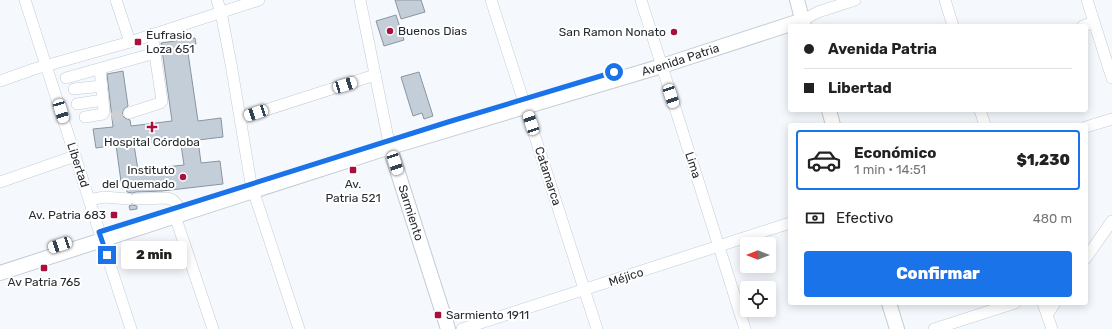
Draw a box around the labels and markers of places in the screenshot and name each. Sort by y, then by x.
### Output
place label: Buenos Dias [398,24,467,38]
place label: San Ramon Nonato [559,25,666,39]
marker: Buenos Dias [385,26,395,36]
marker: San Ramon Nonato [669,27,679,37]
place label: Eufrasio Loza 651 [146,28,194,56]
marker: Eufrasio Loza 651 [133,37,143,47]
marker: Hospital Córdoba [146,121,158,133]
place label: Hospital Córdoba [104,135,200,149]
place label: Instituto del Quemado [102,163,175,191]
marker: Av. Patria 521 [348,165,358,175]
marker: Instituto del Quemado [178,172,188,182]
place label: Av. Patria 521 [325,177,381,205]
place label: Av. Patria 683 [28,208,106,222]
marker: Av. Patria 683 [109,210,119,220]
marker: Av Patria 765 [39,263,49,273]
place label: Av Patria 765 [8,275,80,289]
place label: Sarmiento 1911 [446,308,529,322]
marker: Sarmiento 1911 [433,310,443,320]

